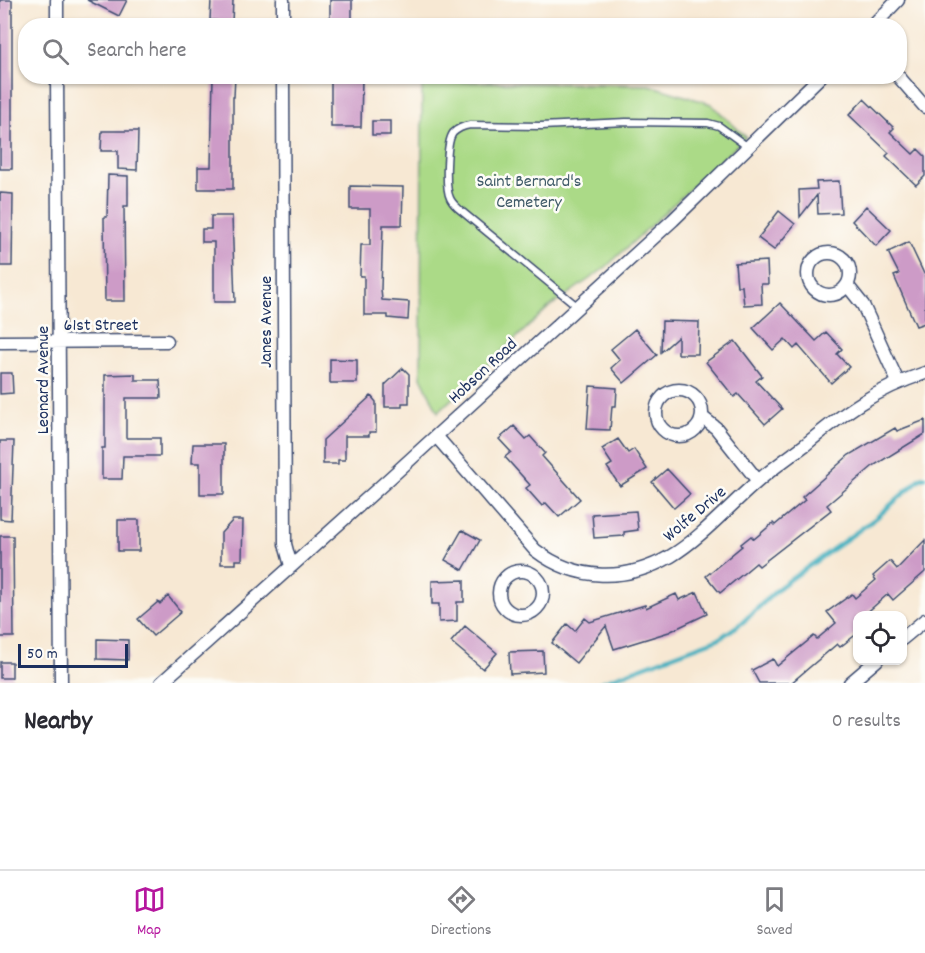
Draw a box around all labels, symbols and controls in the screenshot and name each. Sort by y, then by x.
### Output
search box [18,18,907,84]
icon: search [39,35,72,68]
text: Search here [87,36,186,67]
park label: Saint Bernard's Cemetery [477,170,581,216]
street label: Janes Avenue [255,276,280,368]
street label: 61st Street [64,314,139,339]
street label: Leonard Avenue [32,326,57,434]
street label: Hobson Road [443,333,524,411]
street label: Wolfe Drive [659,481,733,549]
map controls [853,611,907,665]
button: locate [853,611,907,665]
scale bar [18,641,128,668]
text: 50 m [27,643,58,666]
text: Nearby [24,704,92,741]
text: 0 results [832,708,901,736]
tab: Map [133,883,166,942]
tab: Directions [431,883,491,942]
tab: Saved [757,883,792,942]

